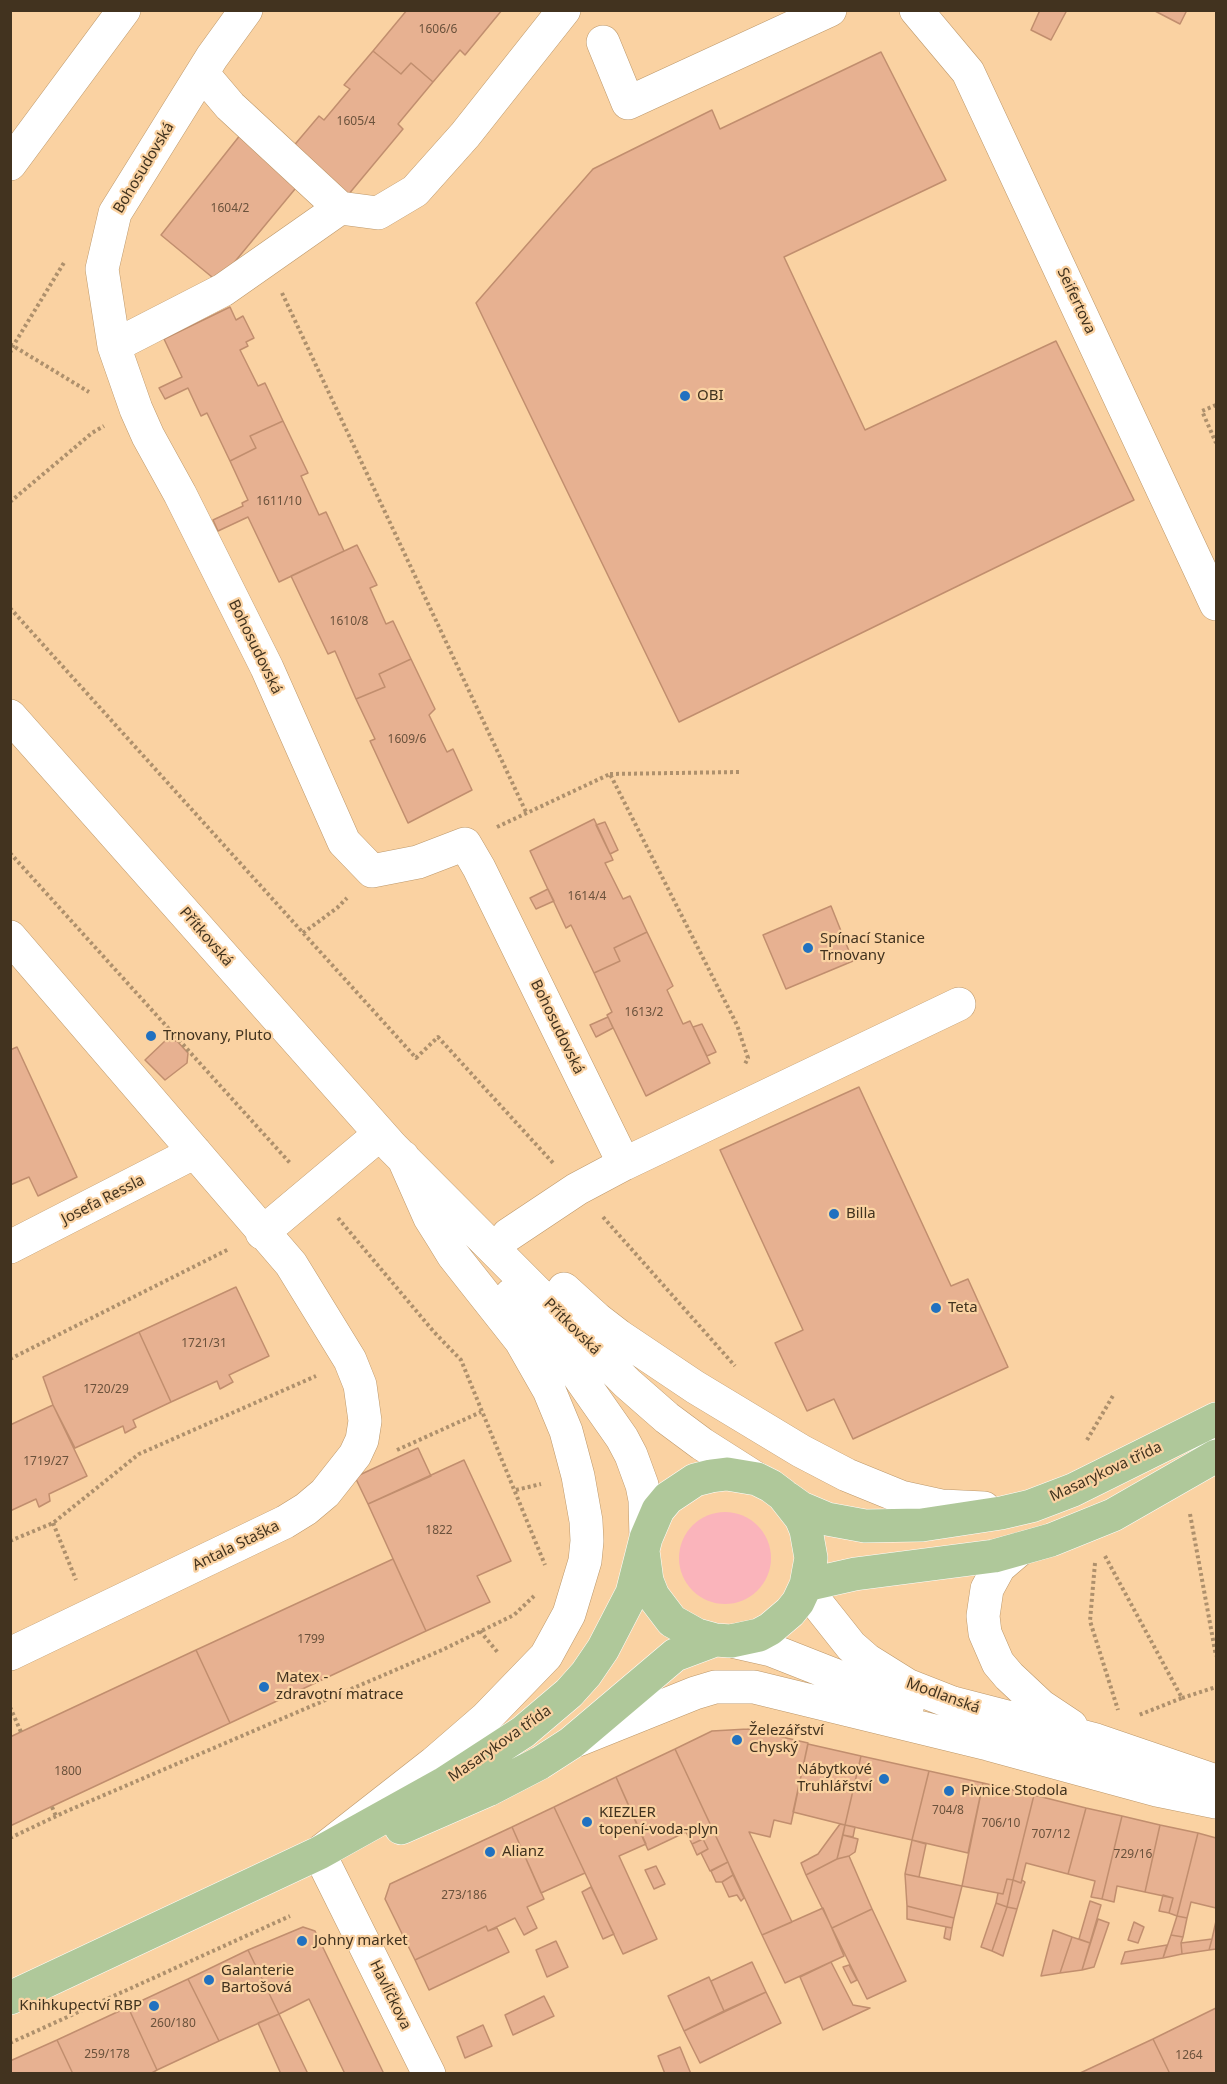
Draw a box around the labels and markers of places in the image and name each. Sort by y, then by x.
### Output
place label: OBI [697,387,724,405]
marker: OBI [678,389,692,403]
place label: Spínací Stanice Trnovany [820,930,925,965]
marker: Spínací Stanice Trnovany [801,941,815,955]
place label: Trnovany, Pluto [163,1027,272,1045]
marker: Trnovany, Pluto [144,1029,158,1043]
place label: Billa [846,1205,876,1223]
marker: Billa [827,1207,841,1221]
place label: Teta [948,1299,978,1317]
marker: Teta [929,1301,943,1315]
place label: Matex - zdravotní matrace [276,1669,404,1704]
marker: Matex - zdravotní matrace [257,1680,271,1694]
place label: Železářství Chyský [749,1722,824,1757]
marker: Železářství Chyský [730,1733,744,1747]
place label: Nábytkové Truhlářství [797,1761,872,1796]
marker: Nábytkové Truhlářství [877,1772,891,1786]
place label: Pivnice Stodola [961,1782,1068,1800]
marker: Pivnice Stodola [942,1784,956,1798]
place label: KIEZLER topení-voda-plyn [599,1804,718,1839]
marker: KIEZLER topení-voda-plyn [580,1815,594,1829]
place label: Alianz [502,1843,544,1861]
marker: Alianz [483,1845,497,1859]
place label: Johny market [314,1932,408,1950]
marker: Johny market [295,1934,309,1948]
place label: Galanterie Bartošová [221,1962,294,1997]
marker: Galanterie Bartošová [202,1973,216,1987]
place label: Knihkupectví RBP [19,1997,142,2015]
marker: Knihkupectví RBP [147,1999,161,2013]

